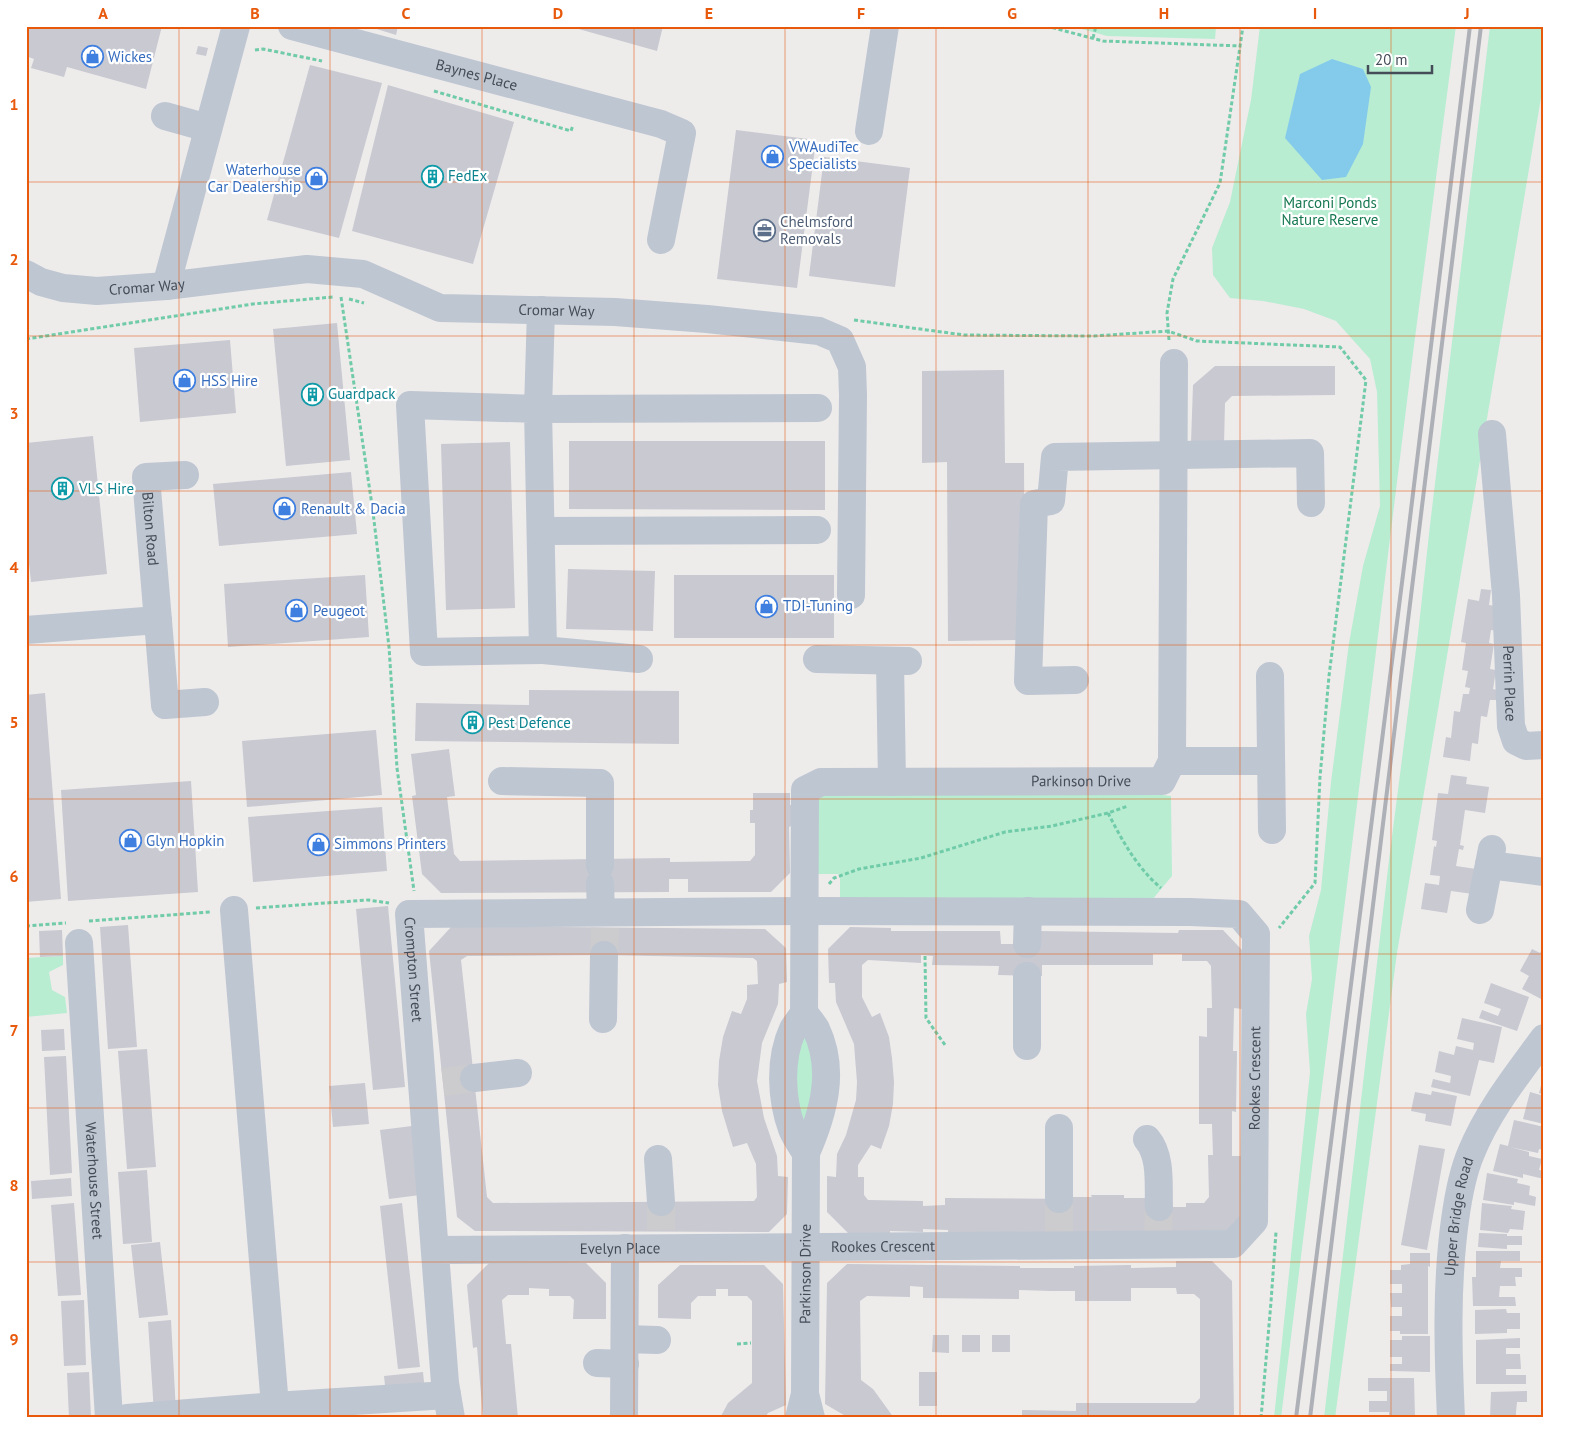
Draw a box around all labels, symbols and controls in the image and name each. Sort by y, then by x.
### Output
text: A [98,3,108,23]
text: B [250,3,260,23]
text: C [402,3,411,23]
text: D [553,3,563,23]
text: E [705,3,713,23]
text: F [857,3,865,23]
text: G [1007,3,1017,23]
text: H [1159,3,1169,23]
text: I [1313,3,1317,23]
text: J [1463,3,1470,23]
scale bar [1368,42,1431,74]
shop icon: Wickes [80,45,104,69]
place label: Wickes [108,47,152,66]
text: 20 m [1375,50,1408,69]
street label: Baynes Place [434,55,520,94]
text: 1 [9,94,19,114]
place label: VWAudiTec Specialists [788,137,859,173]
shop icon: VWAudiTec Specialists [761,144,785,168]
place label: Waterhouse Car Dealership [208,160,301,196]
building icon: FedEx [420,164,444,188]
place label: FedEx [448,166,487,185]
shop icon: Waterhouse Car Dealership [305,167,329,191]
park label: Marconi Ponds Nature Reserve [1282,193,1378,229]
place label: Chelmsford Removals [780,212,853,248]
office icon: Chelmsford Removals [752,219,776,243]
text: 2 [9,249,19,269]
street label: Cromar Way [108,274,186,299]
street label: Cromar Way [518,300,595,321]
shop icon: HSS Hire [173,369,197,393]
place label: HSS Hire [201,371,258,390]
building icon: Guardpack [300,382,324,406]
place label: Guardpack [328,384,396,403]
text: 3 [9,403,19,423]
building icon: VLS Hire [51,477,75,501]
place label: VLS Hire [78,479,134,498]
street label: Bilton Road [138,491,163,566]
shop icon: Renault & Dacia [273,497,297,521]
place label: Renault & Dacia [301,499,406,518]
text: 4 [9,557,19,577]
shop icon: TDI-Tuning [755,594,779,618]
place label: TDI-Tuning [783,596,853,615]
shop icon: Peugeot [285,599,309,623]
place label: Peugeot [313,601,365,620]
street label: Perrin Place [1499,645,1521,722]
building icon: Pest Defence [460,711,484,735]
text: 5 [9,712,19,732]
place label: Pest Defence [488,713,571,732]
street label: Parkinson Drive [1031,771,1131,790]
shop icon: Glyn Hopkin [118,829,142,853]
place label: Glyn Hopkin [146,831,224,850]
shop icon: Simmons Printers [306,832,330,856]
place label: Simmons Printers [334,834,446,853]
text: 6 [9,866,19,886]
street label: Crompton Street [400,916,427,1023]
text: 7 [9,1020,19,1040]
street label: Rookes Crescent [1245,1026,1264,1130]
street label: Waterhouse Street [81,1121,108,1240]
street label: Upper Bridge Road [1440,1154,1477,1277]
text: 8 [9,1175,19,1195]
street label: Parkinson Drive [795,1224,815,1324]
street label: Rookes Crescent [831,1236,935,1256]
street label: Evelyn Place [580,1238,660,1258]
text: 9 [9,1329,19,1349]

